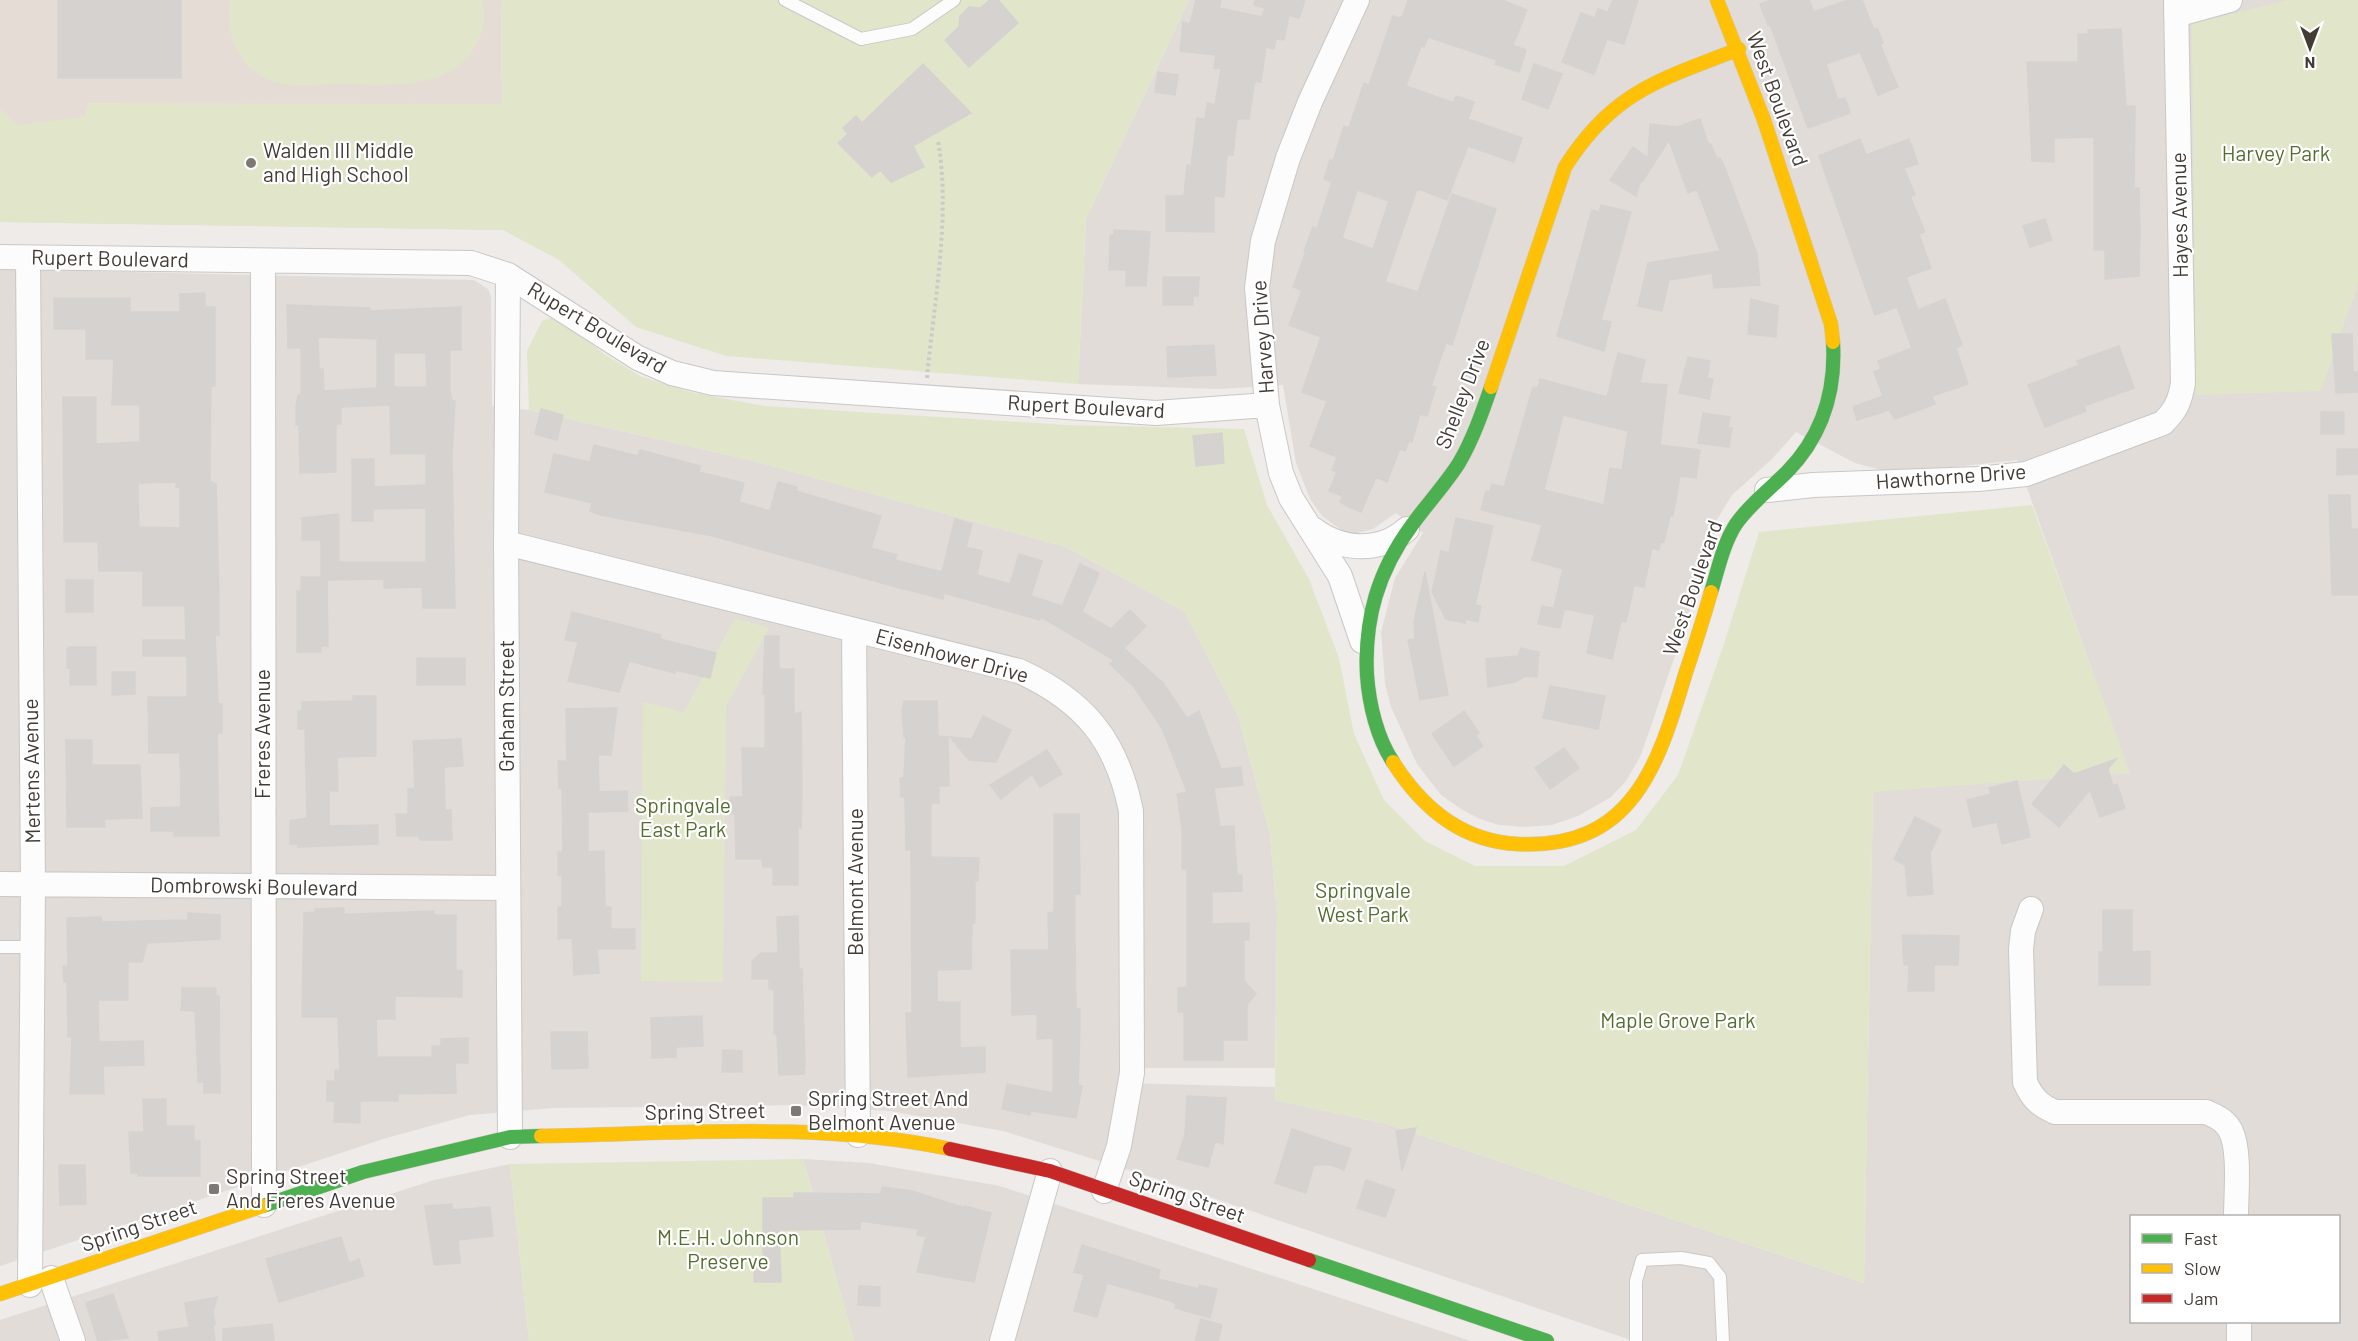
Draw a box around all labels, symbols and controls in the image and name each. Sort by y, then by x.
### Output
north arrow [2280,18,2340,78]
street label: West Boulevard [1742,28,1814,169]
text: N [2305,54,2315,73]
place label: Walden III Middle and High School [263,137,414,186]
park label: Harvey Park [2222,140,2330,165]
street label: Hayes Avenue [2165,152,2192,278]
marker: Walden III Middle and High School [244,156,258,170]
street label: Rupert Boulevard [31,244,189,271]
street label: Rupert Boulevard [524,275,672,378]
street label: Harvey Drive [1245,279,1278,395]
street label: Shelley Drive [1429,335,1494,452]
street label: Rupert Boulevard [1007,389,1165,422]
street label: Hawthorne Drive [1875,458,2027,493]
street label: West Boulevard [1657,517,1726,658]
street label: Eisenhower Drive [873,622,1032,687]
street label: Graham Street [493,640,518,772]
street label: Freres Avenue [249,669,274,799]
street label: Mertens Avenue [17,698,44,844]
park label: Springvale East Park [635,792,731,841]
street label: Belmont Avenue [842,808,867,956]
street label: Dombrowski Boulevard [150,871,358,900]
park label: Springvale West Park [1315,877,1411,926]
park label: Maple Grove Park [1600,1007,1756,1032]
place label: Spring Street And Belmont Avenue [808,1085,969,1134]
street label: Spring Street [644,1097,766,1124]
marker: Spring Street And Belmont Avenue [789,1104,803,1118]
place label: Spring Street And Freres Avenue [226,1163,396,1212]
street label: Spring Street [1126,1164,1249,1227]
marker: Spring Street And Freres Avenue [207,1182,221,1196]
street label: Spring Street [77,1193,200,1256]
legend [2130,1215,2340,1323]
park label: M.E.H. Johnson Preserve [657,1224,799,1273]
text: Fast [2184,1227,2218,1249]
text: Slow [2184,1257,2221,1279]
text: Jam [2184,1287,2218,1309]

